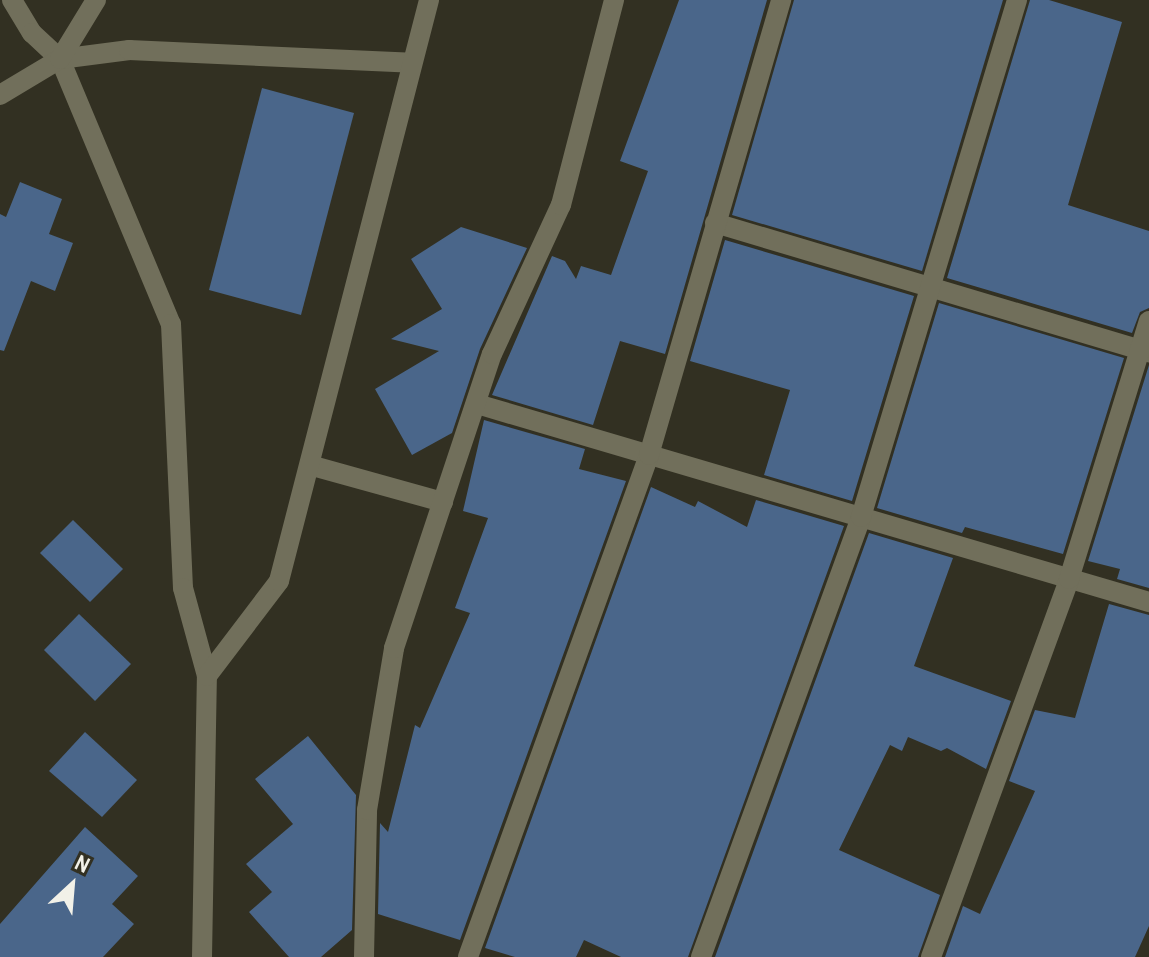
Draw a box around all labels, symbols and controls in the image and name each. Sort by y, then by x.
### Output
north arrow [32,845,112,925]
text: N [70,847,95,880]

